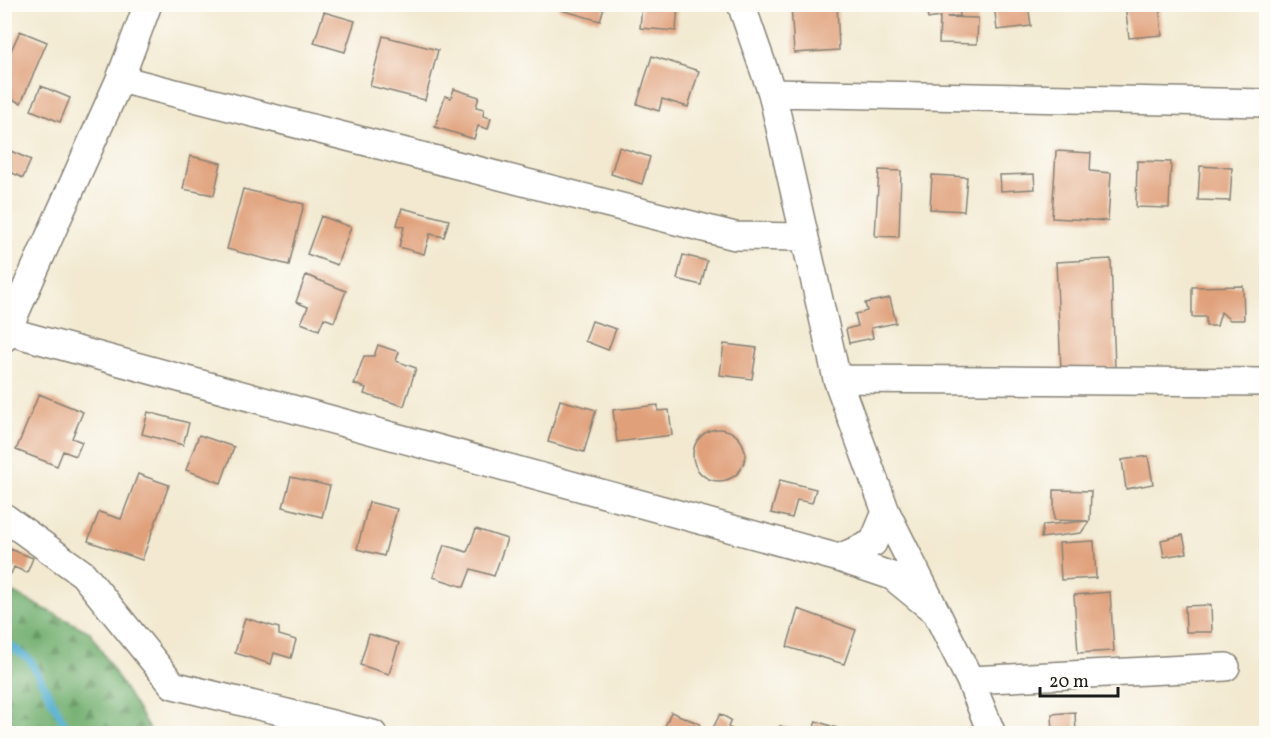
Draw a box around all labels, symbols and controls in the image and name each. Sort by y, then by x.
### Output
scale bar [1040,660,1118,698]
text: 20 m [1049,670,1089,695]

